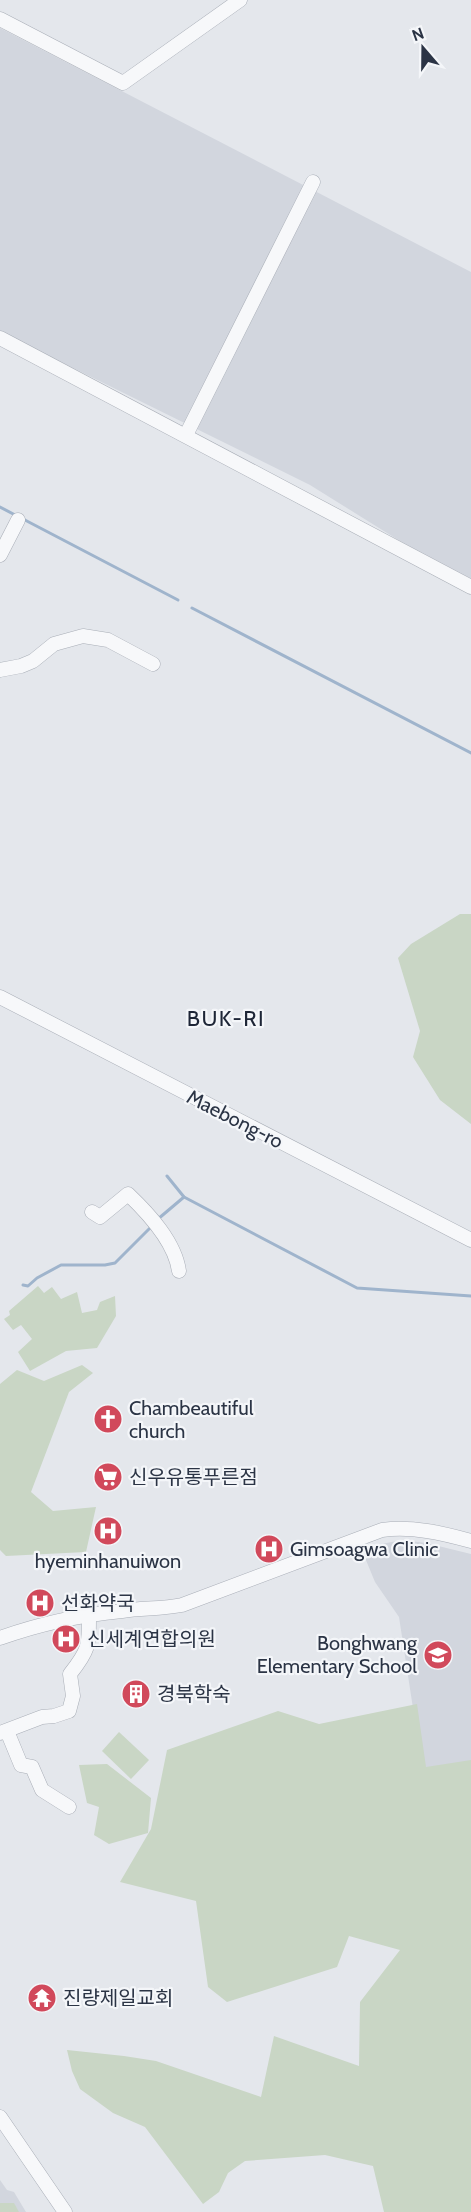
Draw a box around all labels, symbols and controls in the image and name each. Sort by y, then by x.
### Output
north arrow [393,18,453,78]
text: N [409,24,427,45]
district label: BUK-RI [187,1005,265,1032]
street label: Maebong-ro [183,1085,287,1153]
place label: Chambeautiful church [129,1396,254,1443]
church icon: Chambeautiful church [92,1403,124,1435]
supermarket icon: 신우유통푸른점 [92,1461,124,1493]
place label: 신우유통푸른점 [129,1465,258,1489]
hospital icon: hyeminhanuiwon [92,1515,124,1547]
hospital icon: Gimsoagwa Clinic [253,1533,285,1565]
place label: Gimsoagwa Clinic [290,1537,438,1561]
place label: hyeminhanuiwon [35,1549,181,1573]
hospital icon: 선화약국 [24,1587,56,1619]
place label: 선화약국 [61,1591,135,1615]
hospital icon: 신세계연합의원 [50,1623,82,1655]
place label: 신세계연합의원 [87,1627,216,1651]
place label: Bonghwang Elementary School [257,1631,418,1678]
school or university icon: Bonghwang Elementary School [422,1639,454,1671]
building icon: 경북학숙 [120,1678,152,1710]
place label: 경북학숙 [157,1682,231,1706]
temple icon: 진량제일교회 [26,1982,58,2014]
place label: 진량제일교회 [63,1986,173,2010]

